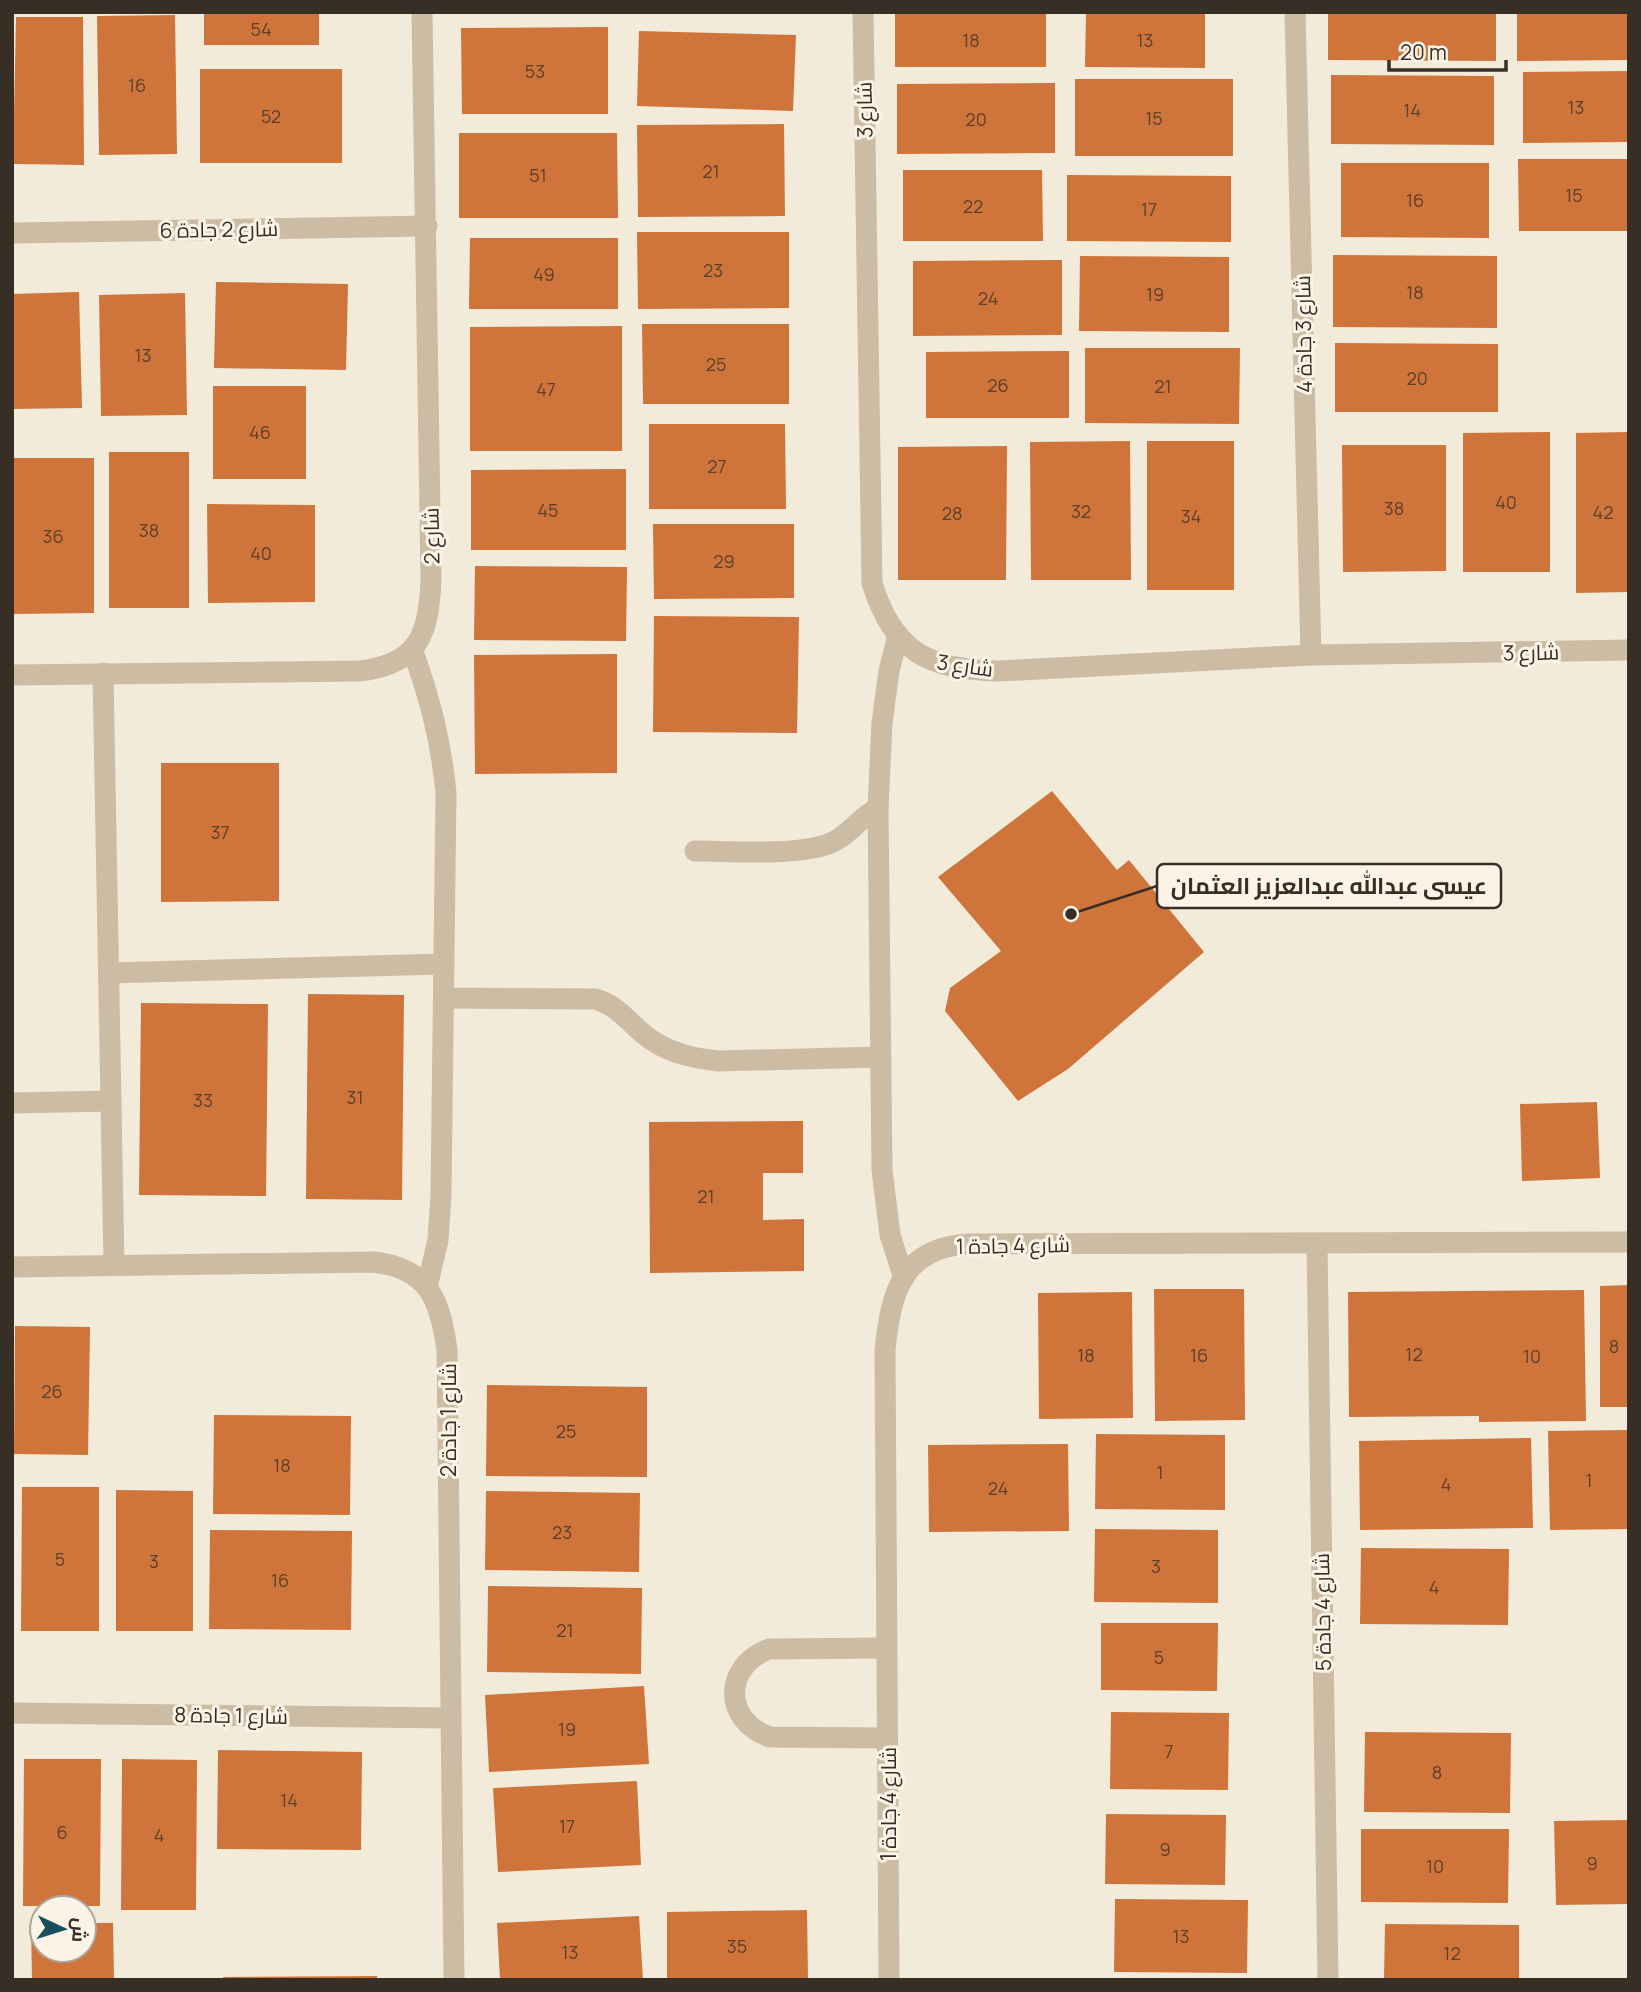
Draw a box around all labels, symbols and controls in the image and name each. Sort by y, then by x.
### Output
house number: 54 [250,17,272,41]
house number: 18 [962,28,980,52]
house number: 13 [1137,28,1153,52]
scale bar [1389,28,1506,72]
text: 20 m [1400,38,1447,66]
house number: 53 [525,59,545,83]
house number: 16 [128,73,146,97]
street label: شارع 3 [850,81,879,138]
house number: 13 [1568,95,1584,119]
house number: 14 [1403,98,1421,122]
house number: 52 [261,104,281,128]
house number: 15 [1145,106,1163,130]
house number: 20 [965,107,987,131]
house number: 21 [702,159,720,183]
house number: 51 [529,163,547,187]
house number: 15 [1565,183,1583,207]
house number: 16 [1406,188,1424,212]
house number: 22 [963,194,983,218]
house number: 17 [1141,197,1157,221]
street label: شارع 2 جادة 6 [159,214,279,245]
house number: 23 [703,258,723,282]
house number: 49 [533,262,555,286]
street label: شارع 3 جادة 4 [1288,275,1319,393]
house number: 18 [1406,280,1424,304]
house number: 19 [1146,282,1164,306]
house number: 24 [978,286,998,310]
house number: 13 [135,343,151,367]
house number: 25 [706,352,726,376]
house number: 20 [1406,366,1428,390]
house number: 26 [987,373,1009,397]
house number: 21 [1154,374,1172,398]
house number: 47 [536,377,556,401]
house number: 46 [249,420,271,444]
house number: 27 [707,454,727,478]
house number: 40 [1495,490,1517,514]
house number: 38 [1384,496,1404,520]
house number: 45 [537,498,559,522]
house number: 32 [1071,499,1091,523]
house number: 42 [1593,500,1613,524]
house number: 28 [942,501,962,525]
house number: 34 [1181,504,1201,528]
street label: شارع 2 [417,507,446,565]
house number: 38 [139,518,159,542]
house number: 36 [42,524,64,548]
house number: 40 [250,541,272,565]
house number: 29 [713,549,735,573]
street label: شارع 3 [1503,638,1560,667]
street label: شارع 3 [935,647,995,684]
house number: 37 [211,820,230,844]
callout: عيسى عبدالله عبدالعزيز العثمان [1157,864,1501,908]
text: عيسى عبدالله عبدالعزيز العثمان [1171,869,1487,901]
house number: 31 [347,1085,363,1109]
house number: 33 [193,1088,213,1112]
house number: 21 [697,1184,715,1208]
street label: شارع 4 جادة 1 [956,1230,1070,1261]
house number: 8 [1609,1334,1619,1358]
house number: 12 [1405,1342,1423,1366]
house number: 18 [1077,1343,1095,1367]
house number: 16 [1190,1343,1208,1367]
house number: 10 [1523,1344,1541,1368]
street label: شارع 1 جادة 2 [434,1363,463,1477]
house number: 26 [41,1379,63,1403]
house number: 25 [556,1419,576,1443]
house number: 18 [273,1453,291,1477]
house number: 1 [1156,1460,1164,1484]
house number: 1 [1585,1468,1593,1492]
house number: 4 [1441,1472,1451,1496]
house number: 24 [988,1476,1008,1500]
house number: 23 [552,1520,572,1544]
house number: 5 [55,1547,65,1571]
house number: 3 [149,1549,159,1573]
street label: شارع 4 جادة 5 [1307,1553,1338,1671]
house number: 3 [1151,1554,1161,1578]
house number: 16 [271,1568,289,1592]
house number: 4 [1429,1575,1439,1599]
house number: 21 [556,1618,574,1642]
house number: 5 [1154,1645,1164,1669]
street label: شارع 1 جادة 8 [174,1700,288,1731]
house number: 19 [558,1717,576,1741]
house number: 7 [1164,1739,1174,1763]
street label: شارع 4 جادة 1 [874,1747,903,1861]
house number: 8 [1432,1760,1442,1784]
house number: 14 [280,1788,298,1812]
house number: 17 [559,1814,575,1838]
house number: 6 [56,1820,68,1844]
house number: 4 [154,1823,164,1847]
house number: 9 [1159,1837,1171,1861]
house number: 9 [1586,1851,1598,1875]
house number: 10 [1426,1854,1444,1878]
north arrow [28,1894,98,1964]
text: ش [66,1917,94,1943]
house number: 13 [1173,1924,1189,1948]
house number: 35 [727,1934,747,1958]
house number: 13 [562,1940,578,1964]
house number: 12 [1443,1941,1461,1965]

